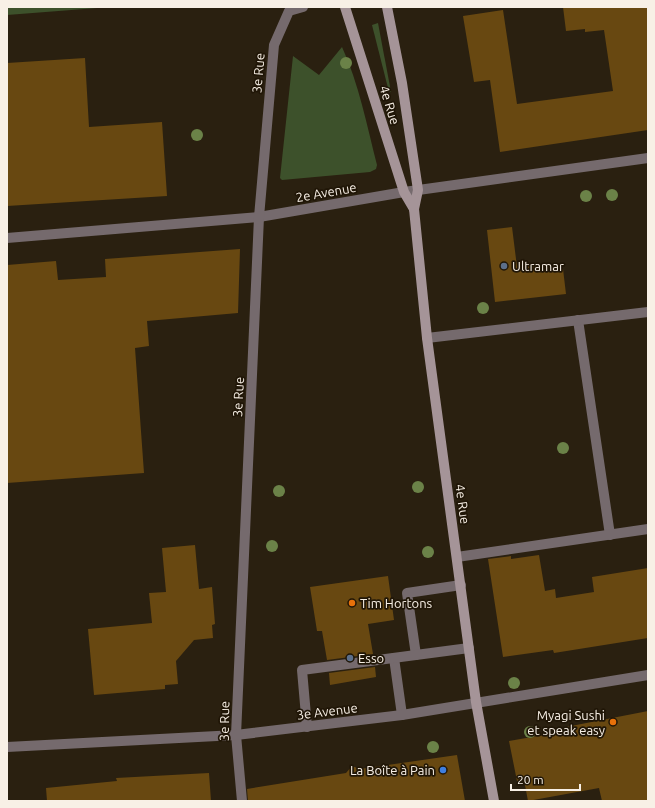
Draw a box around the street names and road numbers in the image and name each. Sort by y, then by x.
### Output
street label: 3e Rue [249,52,267,94]
street label: 4e Rue [377,84,403,126]
street label: 2e Avenue [295,180,357,204]
street label: 3e Rue [230,377,246,417]
street label: 4e Rue [453,483,473,525]
street label: 3e Avenue [296,700,358,722]
street label: 3e Rue [217,701,231,741]

